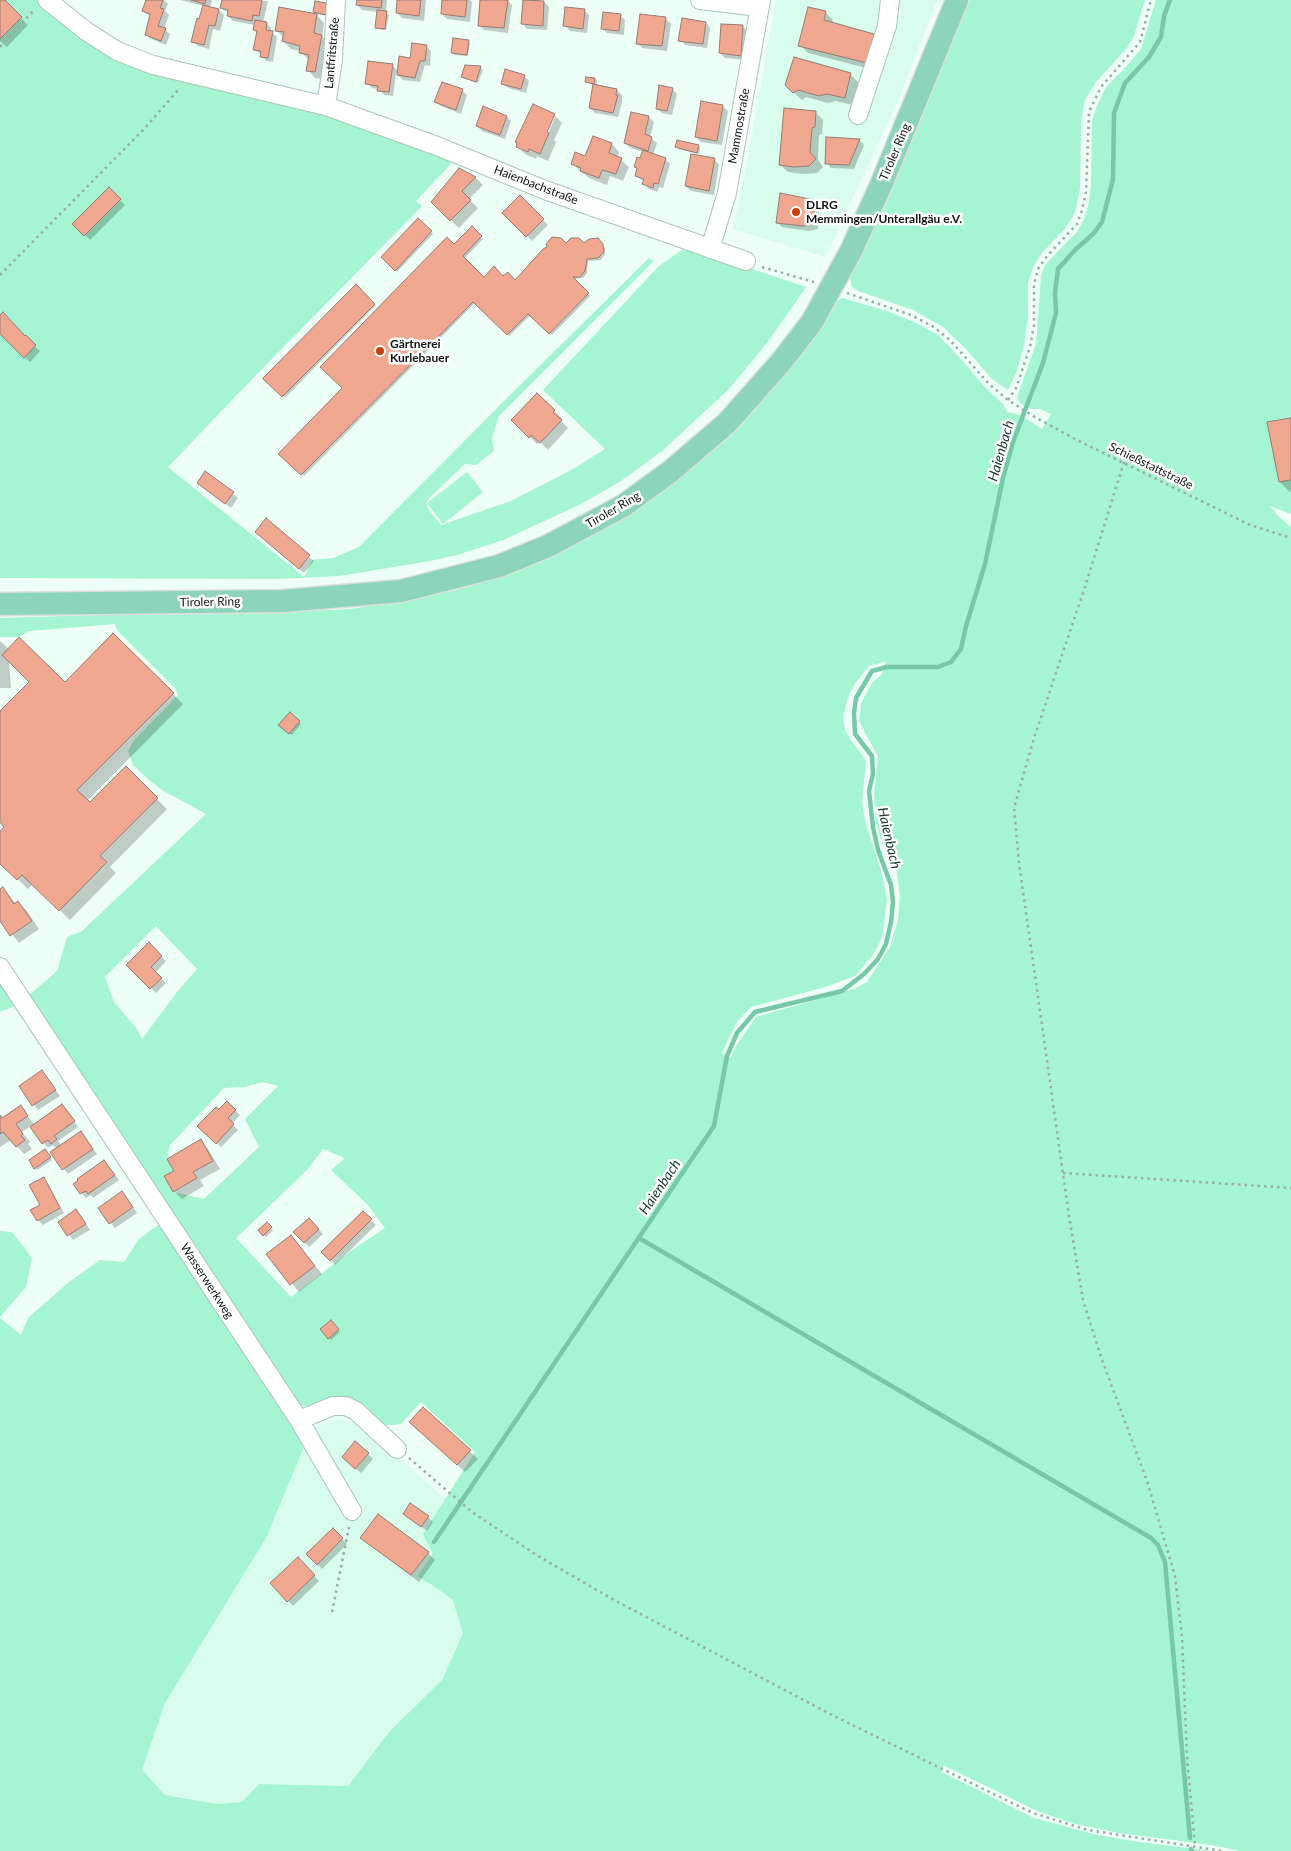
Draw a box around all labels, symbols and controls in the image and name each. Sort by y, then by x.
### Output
street label: Lantfritstraße [322,17,342,89]
street label: Mammostraße [725,87,753,165]
street label: Tiroler Ring [877,121,913,183]
street label: Haienbachstraße [492,162,580,208]
place label: DLRG Memmingen/Unterallgäu e.V. [806,198,962,226]
marker: DLRG Memmingen/Unterallgäu e.V. [790,206,802,218]
place label: Gärtnerei Kurlebauer [390,337,449,365]
marker: Gärtnerei Kurlebauer [374,345,386,357]
water label: Haienbach [984,419,1018,483]
street label: Schießstattstraße [1107,439,1195,493]
street label: Tiroler Ring [583,489,643,531]
street label: Tiroler Ring [180,594,240,610]
water label: Haienbach [874,806,904,870]
water label: Haienbach [636,1156,684,1218]
street label: Wasserwerkweg [177,1241,237,1321]

